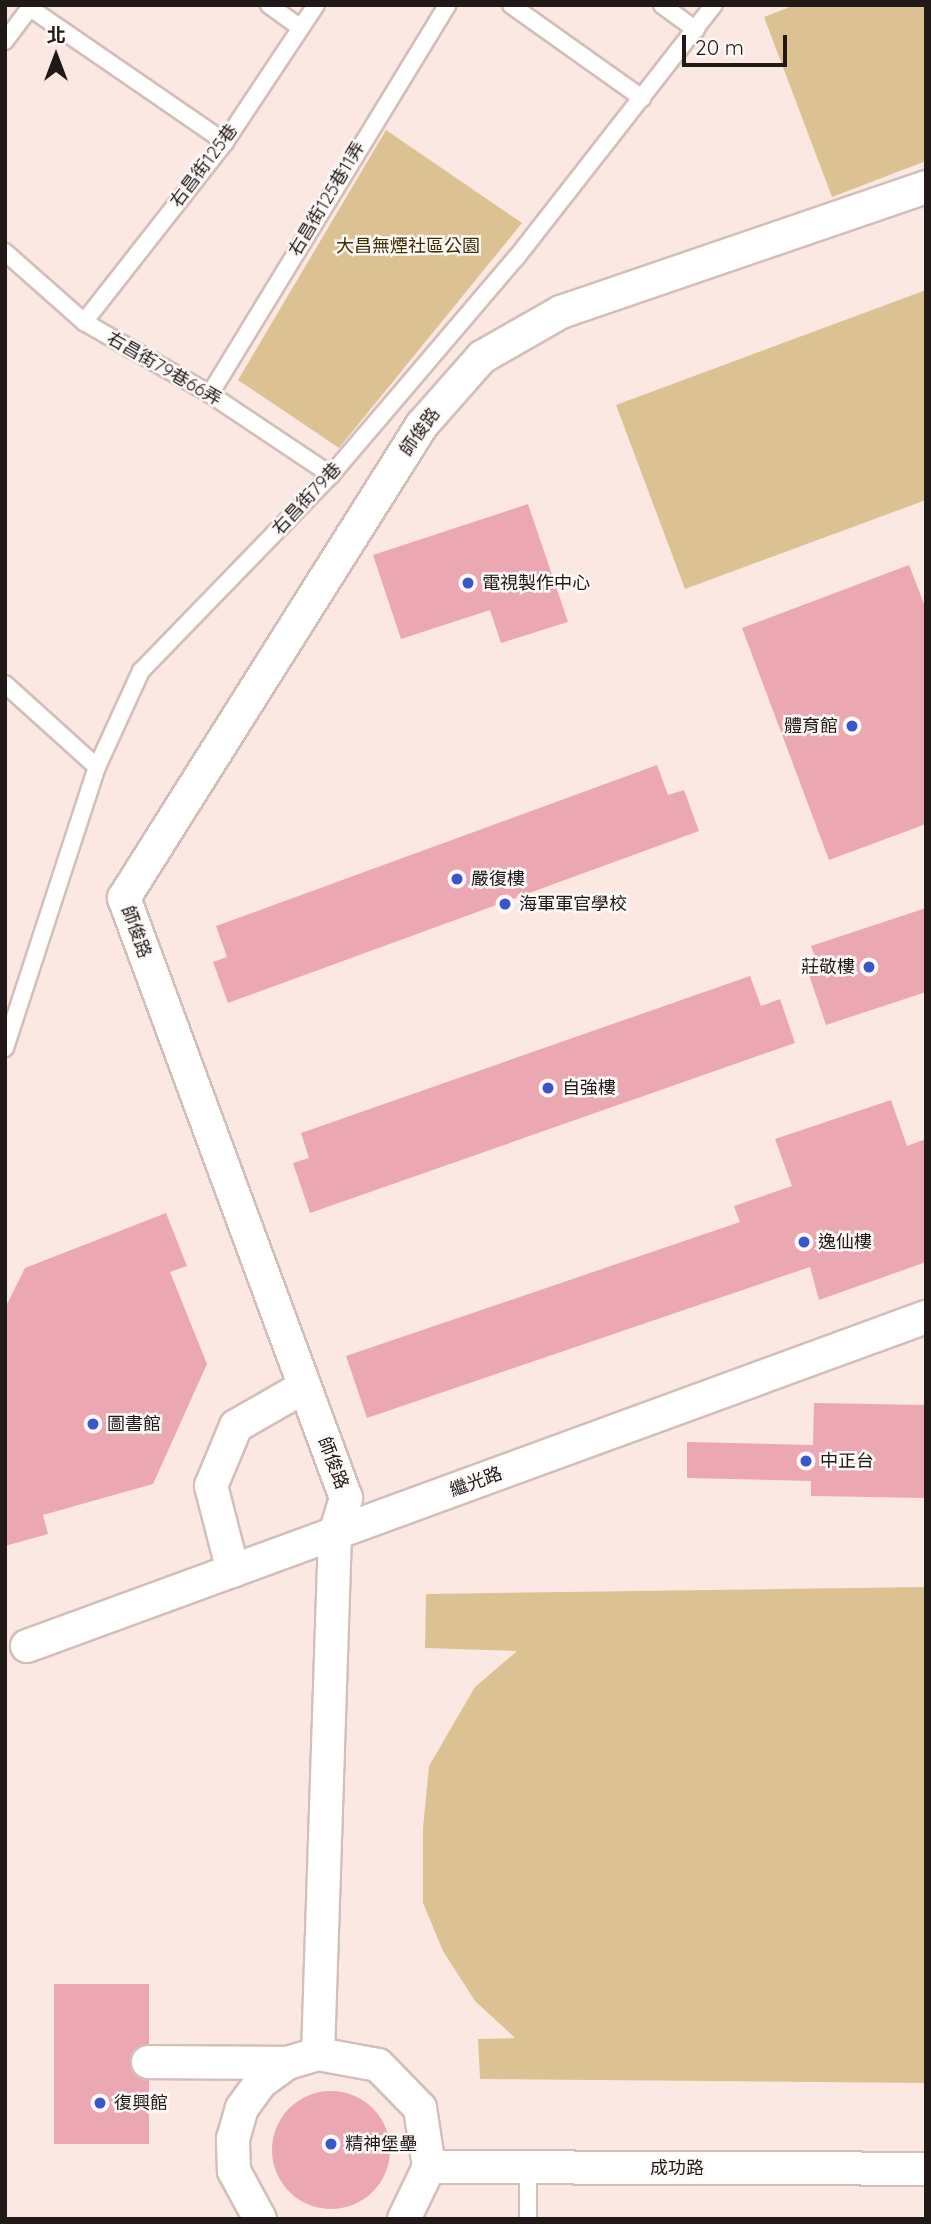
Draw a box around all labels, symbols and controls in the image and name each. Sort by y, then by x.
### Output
north arrow [21,21,91,91]
scale bar [686,21,791,65]
text: 北 [46,23,66,47]
text: 20 m [695,34,744,60]
street label: 右昌街125巷 [166,120,242,212]
street label: 右昌街125巷11弄 [284,138,370,260]
park label: 大昌無煙社區公園 [336,235,480,257]
street label: 右昌街79巷66弄 [103,327,225,411]
street label: 師俊路 [395,404,445,460]
street label: 右昌街79巷 [268,458,346,540]
place label: 電視製作中心 [482,572,590,594]
marker: 電視製作中心 [460,575,476,591]
place label: 體育館 [784,715,838,737]
marker: 體育館 [844,718,860,734]
place label: 嚴復樓 [471,868,525,890]
marker: 嚴復樓 [449,871,465,887]
place label: 海軍軍官學校 [519,893,627,915]
marker: 海軍軍官學校 [497,896,513,912]
street label: 師俊路 [117,903,155,961]
place label: 莊敬樓 [801,956,855,978]
marker: 莊敬樓 [861,959,877,975]
place label: 自強樓 [562,1077,616,1099]
marker: 自強樓 [540,1080,556,1096]
place label: 逸仙樓 [818,1231,872,1253]
marker: 逸仙樓 [796,1234,812,1250]
place label: 圖書館 [107,1413,161,1435]
marker: 圖書館 [85,1416,101,1432]
street label: 師俊路 [313,1434,353,1492]
place label: 中正台 [820,1450,874,1472]
marker: 中正台 [798,1453,814,1469]
street label: 繼光路 [447,1463,505,1501]
place label: 復興館 [114,2092,168,2114]
marker: 復興館 [92,2095,108,2111]
place label: 精神堡壘 [345,2133,417,2155]
marker: 精神堡壘 [323,2136,339,2152]
street label: 成功路 [650,2157,704,2179]

